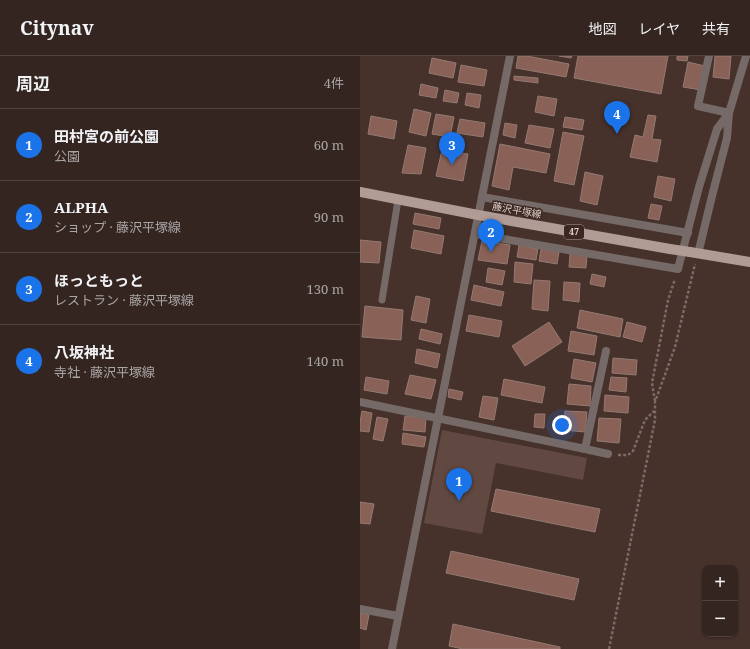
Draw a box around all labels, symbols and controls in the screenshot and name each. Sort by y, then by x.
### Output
text: Citynav [20,15,94,41]
text: 地図 [588,19,616,38]
text: レイヤ [638,19,680,38]
text: 共有 [702,19,730,38]
text: 周辺 [16,72,50,95]
text: 4件 [324,74,344,92]
pin: 4 [604,101,630,134]
text: 田村宮の前公園 [54,126,159,146]
pin: 3 [439,132,465,165]
text: 1 [25,136,33,154]
text: 60 m [314,136,344,154]
text: 公園 [54,147,80,165]
text: ALPHA [54,197,108,217]
street label: 藤沢平塚線 [491,199,543,221]
text: 2 [25,208,33,226]
text: 90 m [314,208,344,226]
text: ショップ · 藤沢平塚線 [54,218,181,236]
pin: 2 [478,219,504,252]
road number: 47 [564,225,584,239]
text: ほっともっと [54,270,144,290]
text: 3 [25,280,33,298]
text: 130 m [307,280,344,298]
text: レストラン · 藤沢平塚線 [54,291,194,309]
text: 八坂神社 [54,342,114,362]
text: 4 [25,352,33,370]
text: 140 m [307,352,344,370]
text: 寺社 · 藤沢平塚線 [54,363,155,381]
your location [552,415,572,435]
pin: 1 [446,468,472,501]
map controls [702,565,738,637]
button: + [702,565,738,601]
button: − [702,601,738,637]

